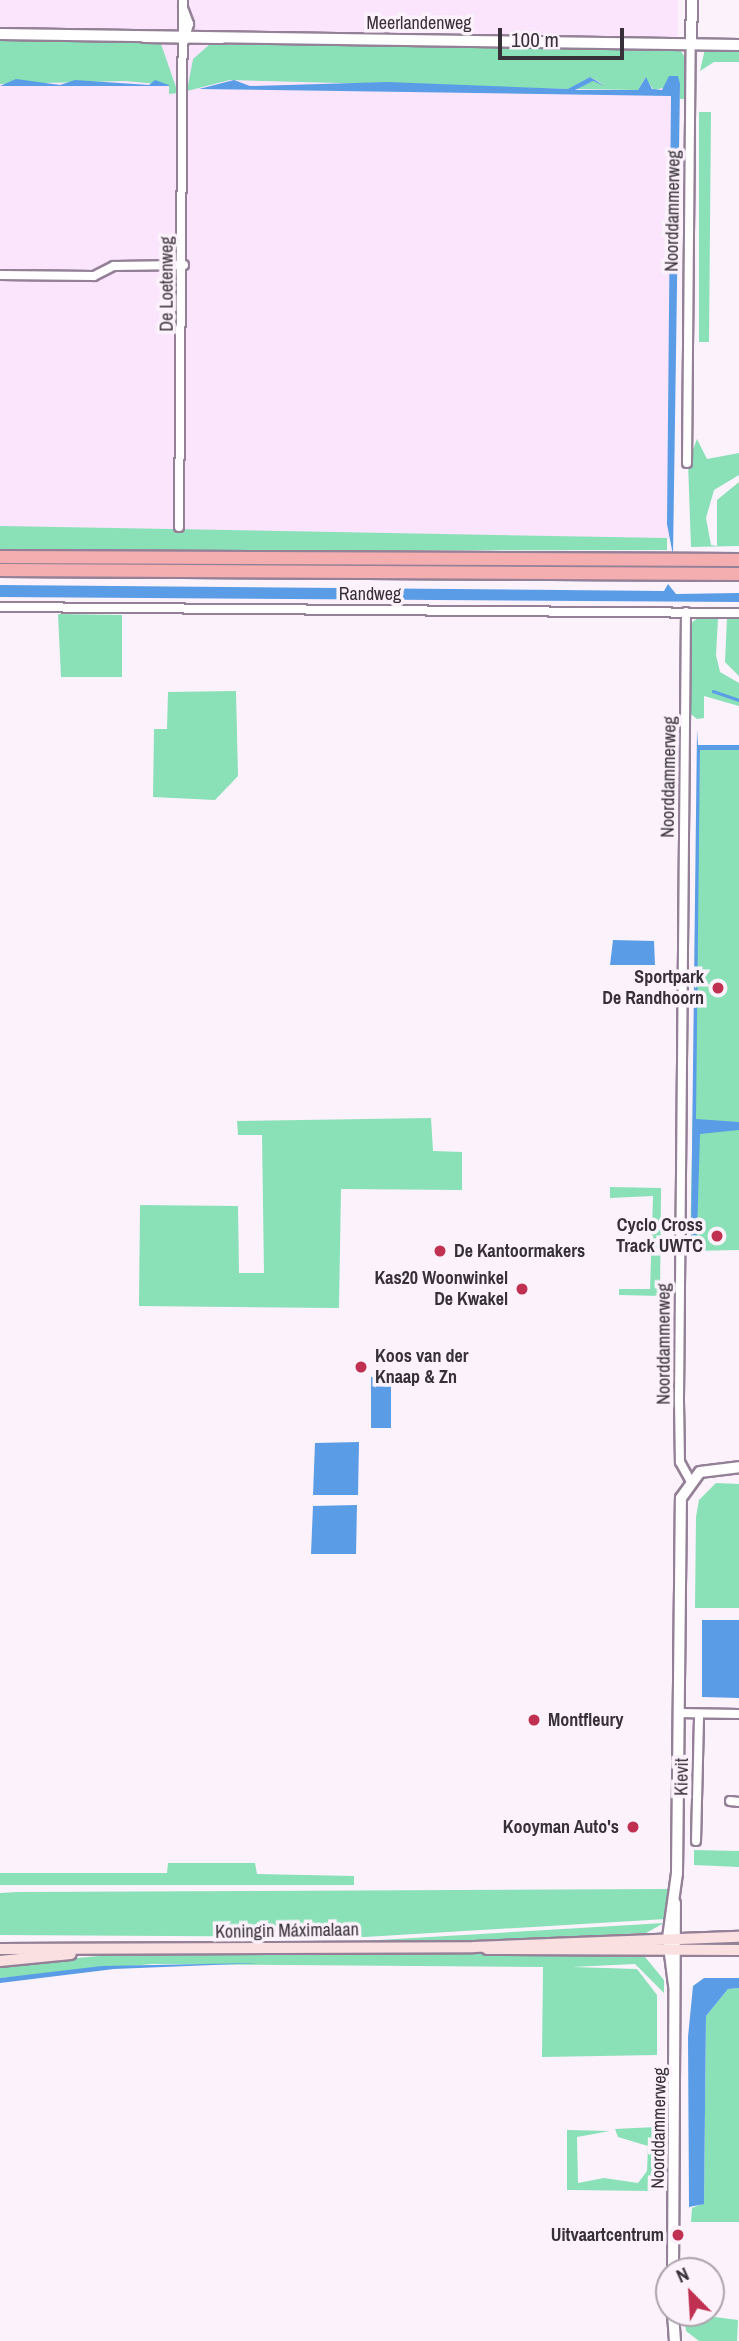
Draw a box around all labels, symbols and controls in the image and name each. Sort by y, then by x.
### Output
street label: Meerlandenweg [366,12,472,34]
scale bar [501,14,627,58]
text: 100 m [511,25,559,54]
street label: Noorddammerweg [661,150,685,272]
street label: De Loetenweg [156,236,178,332]
street label: Randweg [339,583,401,605]
street label: Noorddammerweg [657,716,681,838]
place label: Sportpark De Randhoorn [602,967,704,1010]
marker: Sportpark De Randhoorn [710,980,726,996]
place label: Cyclo Cross Track UWTC [616,1215,703,1258]
marker: Cyclo Cross Track UWTC [709,1228,725,1244]
place label: De Kantoormakers [454,1240,585,1262]
marker: De Kantoormakers [432,1243,448,1259]
place label: Kas20 Woonwinkel De Kwakel [375,1268,508,1310]
marker: Kas20 Woonwinkel De Kwakel [514,1281,530,1297]
street label: Noorddammerweg [653,1283,675,1405]
place label: Koos van der Knaap & Zn [375,1346,469,1388]
marker: Koos van der Knaap & Zn [353,1359,369,1375]
place label: Montfleury [548,1709,623,1731]
marker: Montfleury [526,1712,542,1728]
street label: Kievit [671,1758,693,1796]
place label: Kooyman Auto's [502,1816,619,1838]
marker: Kooyman Auto's [625,1819,641,1835]
street label: Koningin Máximalaan [215,1919,359,1943]
street label: Noorddammerweg [647,2067,671,2189]
place label: Uitvaartcentrum [551,2224,664,2246]
marker: Uitvaartcentrum [670,2227,686,2243]
north arrow [655,2257,725,2327]
text: N [672,2260,693,2289]

